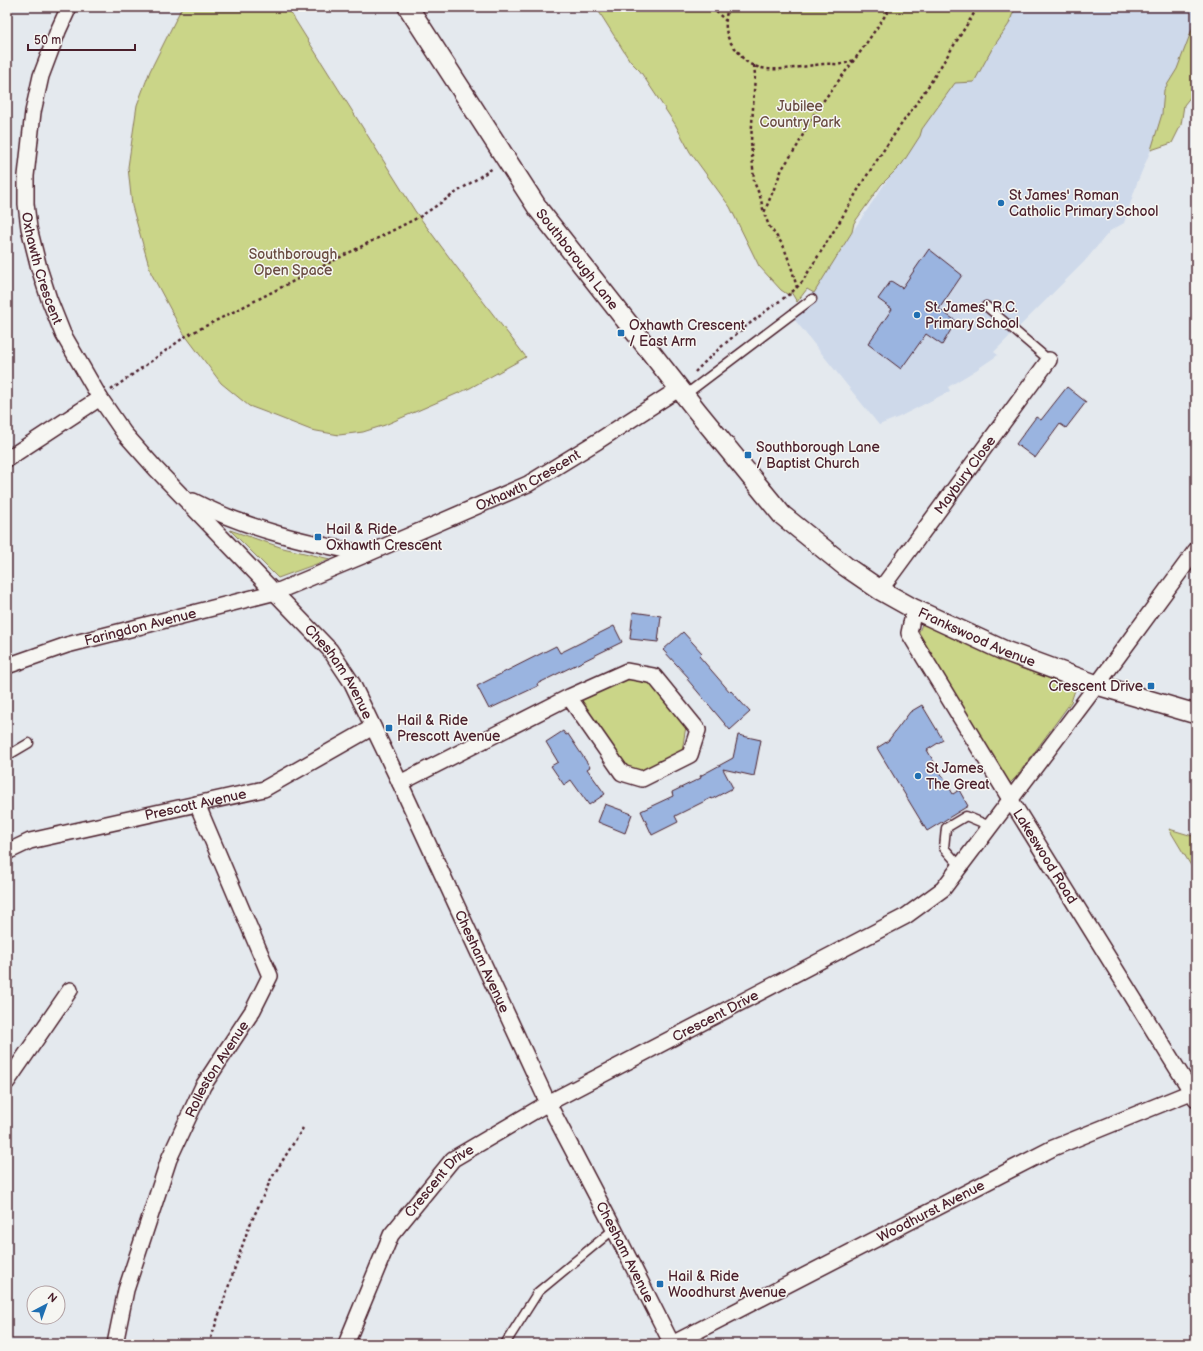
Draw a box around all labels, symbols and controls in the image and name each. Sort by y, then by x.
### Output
scale bar [28,26,135,52]
text: 50 m [34,33,61,48]
park label: Jubilee Country Park [760,98,841,131]
place label: St James' Roman Catholic Primary School [1009,187,1159,220]
marker: St James' Roman Catholic Primary School [996,198,1006,208]
street label: Southborough Lane [533,205,623,313]
street label: Oxhawth Crescent [19,211,67,327]
park label: Southborough Open Space [249,246,337,279]
place label: St. James' R.C. Primary School [925,299,1019,332]
marker: St. James' R.C. Primary School [912,310,922,320]
place label: Oxhawth Crescent / East Arm [629,317,746,350]
marker: Oxhawth Crescent / East Arm [616,328,626,338]
street label: Maybury Close [930,432,999,517]
place label: Southborough Lane / Baptist Church [756,439,880,472]
street label: Oxhawth Crescent [473,445,584,514]
marker: Southborough Lane / Baptist Church [743,450,753,460]
place label: Hail & Ride Oxhawth Crescent [326,521,443,554]
marker: Hail & Ride Oxhawth Crescent [313,532,323,542]
street label: Faringdon Avenue [82,604,198,649]
street label: Frankswood Avenue [916,604,1038,670]
street label: Chesham Avenue [301,621,376,722]
place label: Crescent Drive [1048,678,1143,695]
marker: Crescent Drive [1146,681,1156,691]
place label: Hail & Ride Prescott Avenue [397,712,500,745]
marker: Hail & Ride Prescott Avenue [384,723,394,733]
place label: St James The Great [926,760,990,793]
marker: St James The Great [913,771,923,781]
street label: Prescott Avenue [143,785,248,824]
street label: Lakeswood Road [1010,806,1081,907]
street label: Chesham Avenue [451,907,513,1015]
street label: Crescent Drive [669,986,761,1045]
street label: Rolleston Avenue [181,1017,252,1120]
street label: Crescent Drive [401,1140,477,1220]
street label: Woodhurst Avenue [874,1176,987,1246]
street label: Chesham Avenue [593,1199,658,1305]
place label: Hail & Ride Woodhurst Avenue [668,1268,786,1301]
marker: Hail & Ride Woodhurst Avenue [655,1279,665,1289]
north arrow [26,1285,66,1325]
text: N [45,1290,60,1305]

